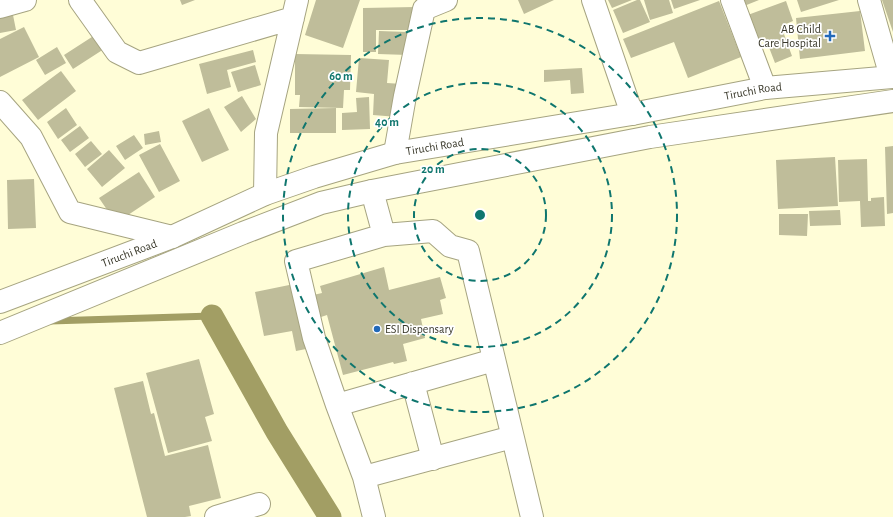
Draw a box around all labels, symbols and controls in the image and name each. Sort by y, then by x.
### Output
place label: AB Child Care Hospital [758,23,821,49]
marker: AB Child Care Hospital [824,30,836,42]
text: 60 m [329,70,353,82]
street label: Tiruchi Road [723,81,782,102]
text: 40 m [375,116,399,128]
street label: Tiruchi Road [405,136,465,157]
text: 20 m [421,163,445,175]
centre of rings [473,208,487,222]
street label: Tiruchi Road [100,237,159,269]
place label: ESI Dispensary [385,323,454,336]
marker: ESI Dispensary [372,324,382,334]

